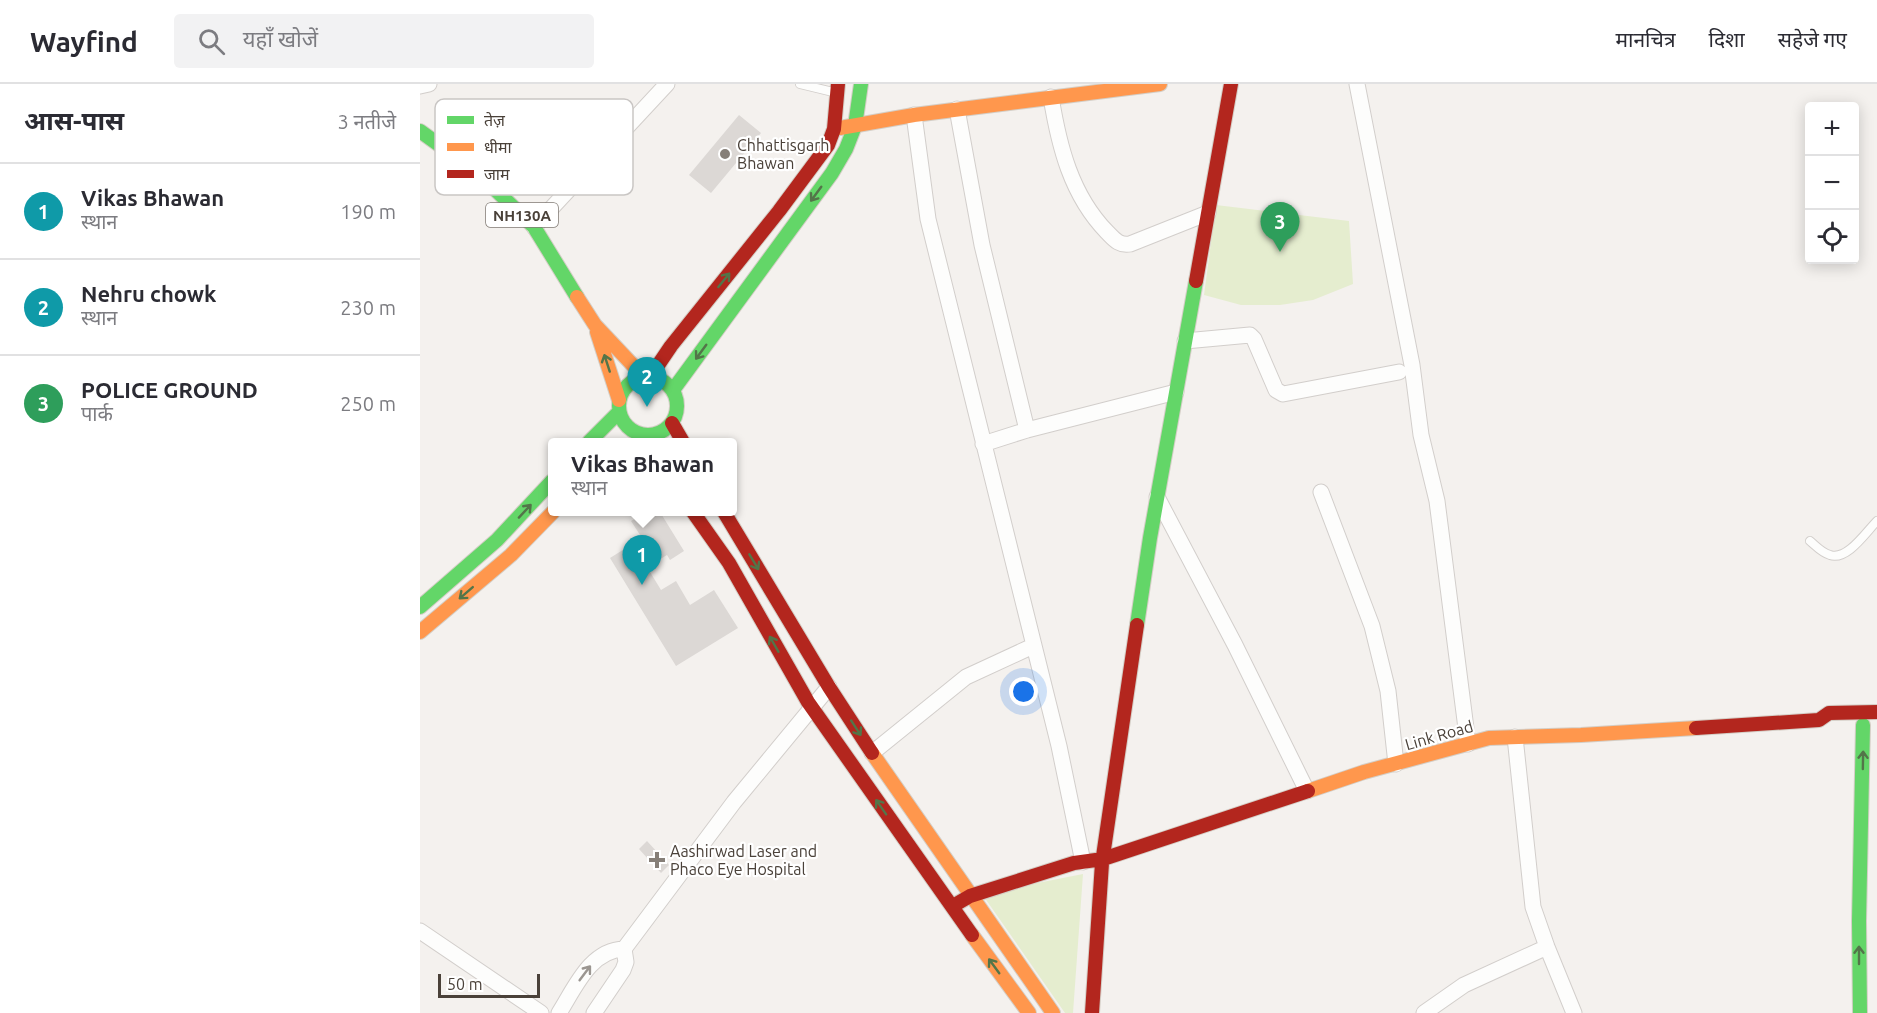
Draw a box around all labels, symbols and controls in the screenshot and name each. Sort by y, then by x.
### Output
search box [174,14,594,68]
icon: search [195,25,228,58]
text: Wayfind [30,26,138,57]
text: यहाँ खोजें [243,26,318,51]
text: मानचित्र [1615,27,1676,51]
text: दिशा [1709,27,1745,51]
text: सहेजे गए [1778,27,1847,51]
legend [435,99,633,195]
map controls [1805,102,1859,264]
button: + [1805,102,1859,156]
text: आस-पास [24,106,124,135]
text: 3 नतीजे [338,110,396,133]
text: तेज़ [484,111,506,129]
place label: Chhattisgarh Bhawan [737,136,829,172]
text: धीमा [484,138,513,156]
marker: Chhattisgarh Bhawan [718,147,732,161]
button: − [1805,156,1859,210]
text: जाम [484,165,510,183]
text: Vikas Bhawan [81,185,224,210]
one-way arrow [810,186,822,202]
text: 1 [38,200,49,223]
text: 190 m [340,200,396,223]
pin: 3 [1260,202,1300,252]
road number: NH130A [486,203,558,227]
text: स्थान [81,210,117,233]
button: locate [1805,210,1859,264]
one-way arrow [717,272,730,288]
text: Nehru chowk [81,281,216,306]
text: 2 [38,296,49,319]
text: 230 m [340,296,396,319]
text: स्थान [81,306,117,329]
one-way arrow [695,343,707,359]
one-way arrow [601,354,612,373]
pin: 2 [628,358,666,407]
text: POLICE GROUND [81,377,258,402]
text: 3 [38,392,49,415]
text: 250 m [340,392,396,415]
text: पार्क [81,402,113,425]
popup [548,438,737,516]
text: Vikas Bhawan [571,451,714,476]
text: स्थान [571,476,607,499]
one-way arrow [517,503,532,518]
pin: 1 [622,536,662,585]
one-way arrow [749,553,761,570]
one-way arrow [458,586,474,599]
one-way arrow [768,636,780,653]
your location [1009,677,1038,706]
street label: Link Road [1403,717,1475,753]
one-way arrow [850,719,862,736]
one-way arrow [1857,750,1869,770]
one-way arrow [875,799,887,816]
place label: Aashirwad Laser and Phaco Eye Hospital [670,842,817,878]
marker: Aashirwad Laser and Phaco Eye Hospital [648,851,666,869]
one-way arrow [1853,945,1865,965]
one-way arrow [988,958,1000,974]
one-way arrow [579,965,592,981]
scale bar [438,971,540,998]
text: 50 m [447,975,483,993]

